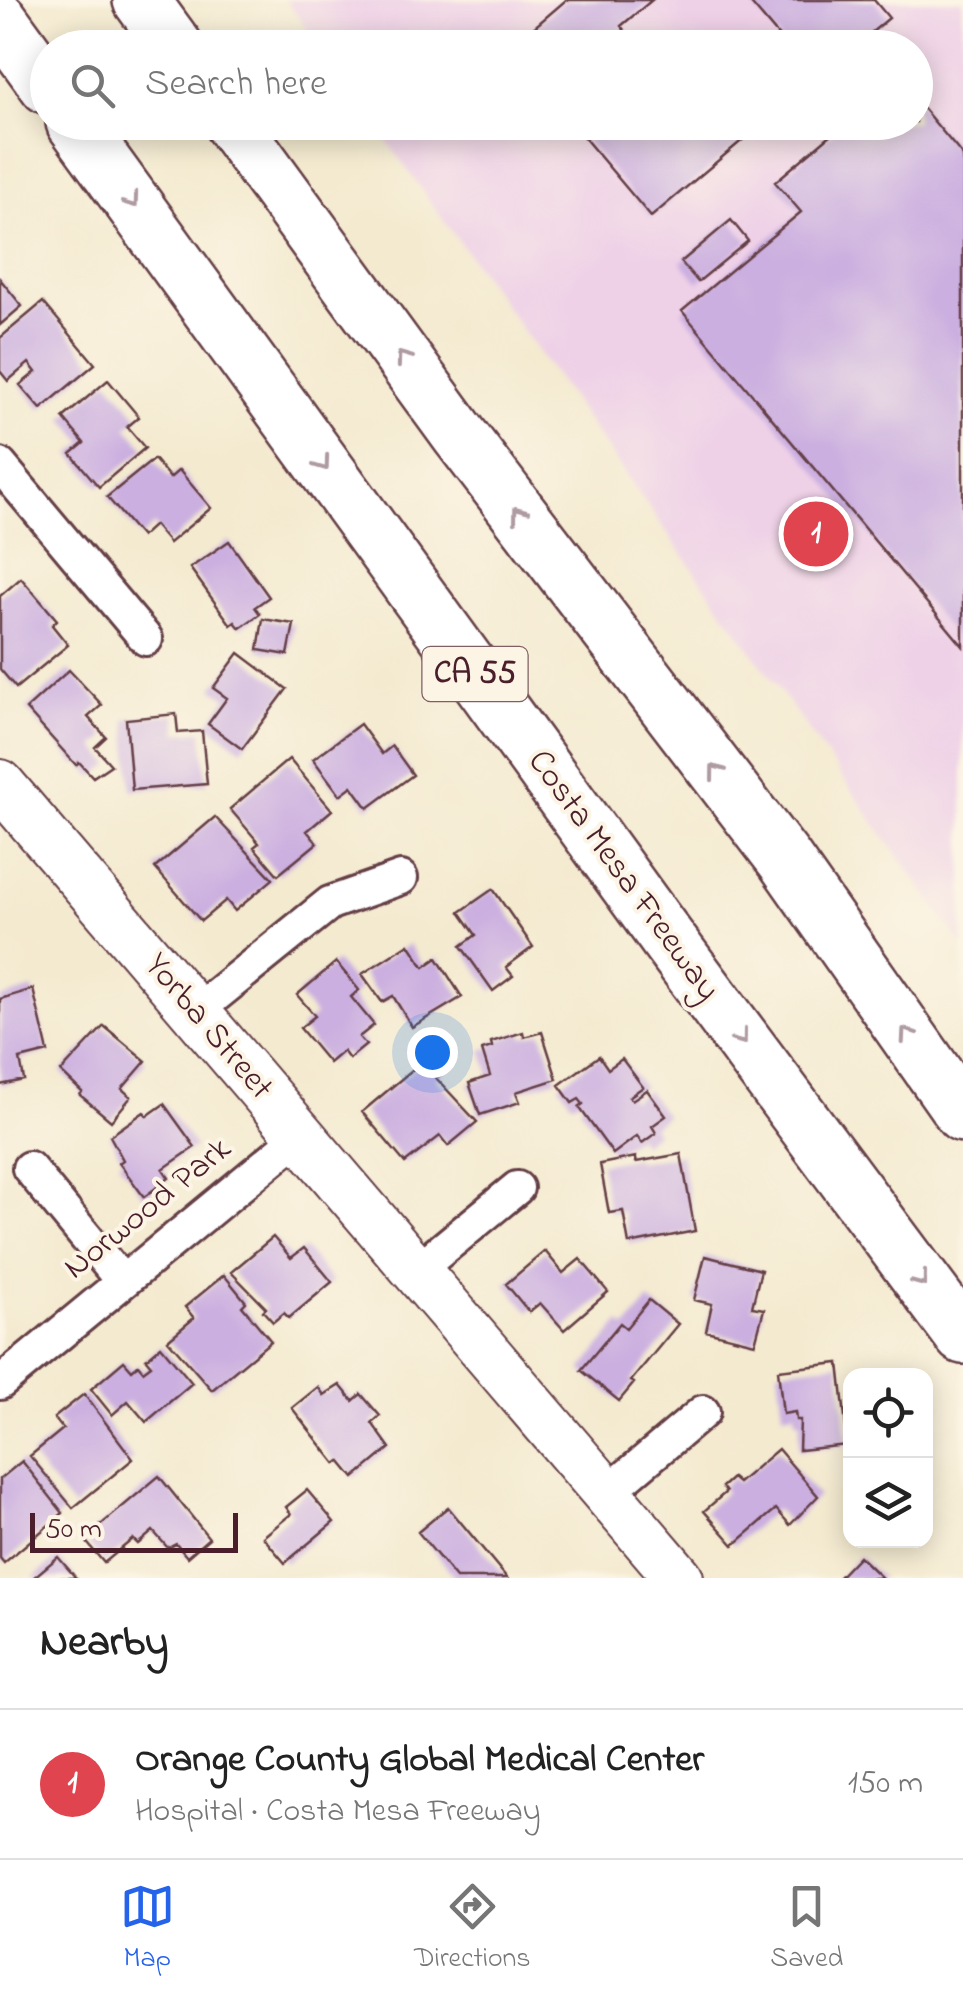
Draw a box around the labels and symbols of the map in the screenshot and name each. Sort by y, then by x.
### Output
one-way arrow [119,190,138,209]
one-way arrow [396,350,415,369]
one-way arrow [311,453,328,471]
pin: 1 [784,496,848,572]
one-way arrow [513,506,530,524]
road number: CA 55 [422,647,528,701]
street label: Costa Mesa Freeway [514,739,732,1013]
one-way arrow [711,764,728,782]
street label: Yorba Street [131,942,285,1112]
your location [407,1027,458,1078]
one-way arrow [729,1027,746,1045]
one-way arrow [901,1027,919,1045]
street label: Norwood Park [53,1125,244,1293]
one-way arrow [910,1269,927,1287]
scale bar [30,1508,238,1552]

